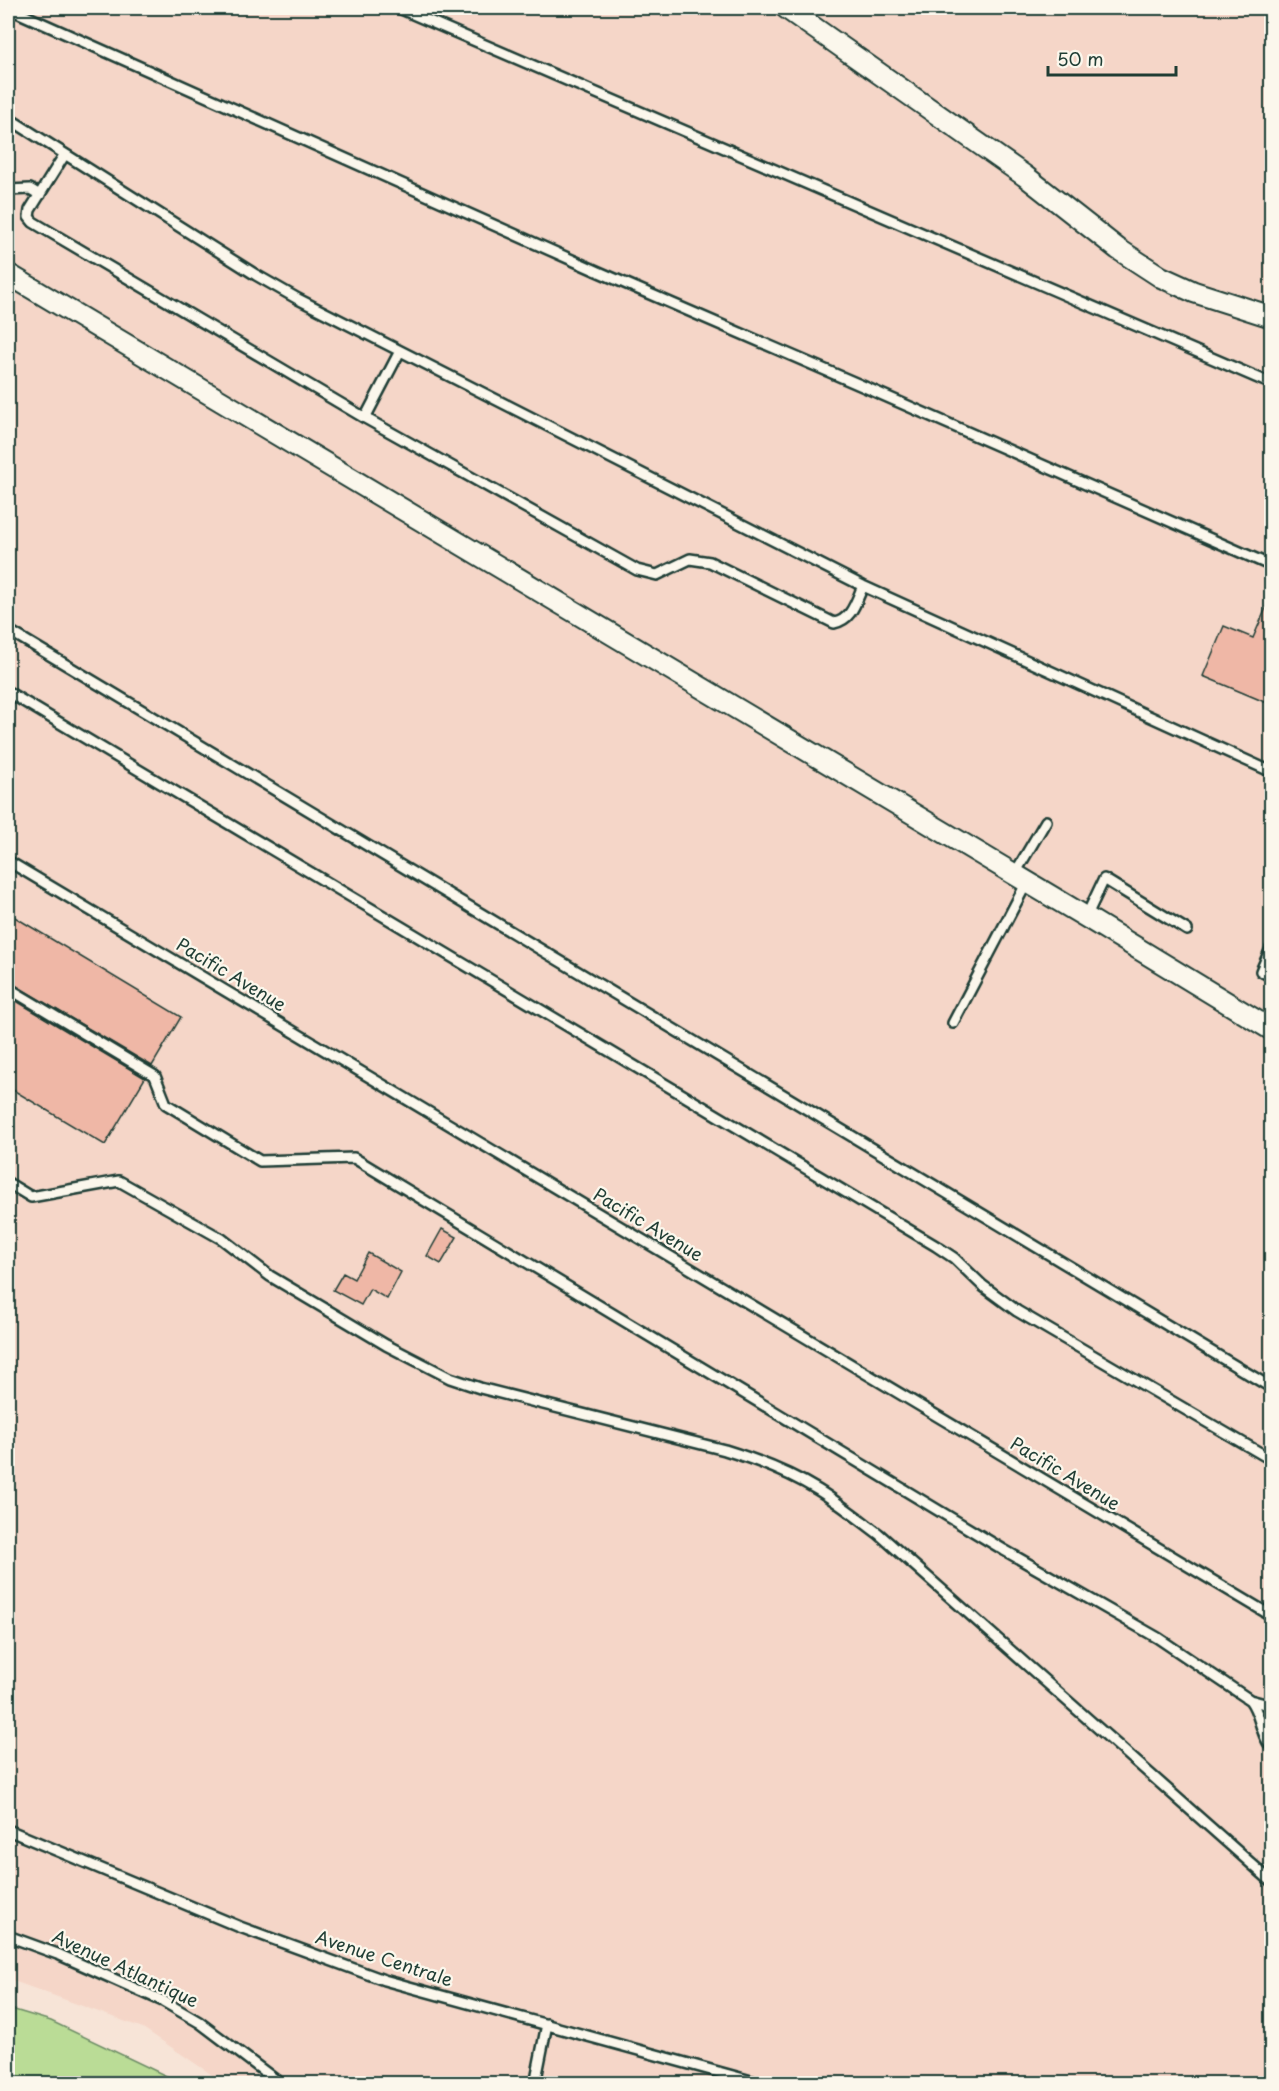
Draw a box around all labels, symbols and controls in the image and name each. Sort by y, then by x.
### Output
scale bar [1048,39,1176,77]
text: 50 m [1057,45,1104,72]
street label: Pacific Avenue [172,930,292,1017]
street label: Pacific Avenue [589,1180,709,1267]
street label: Pacific Avenue [1006,1429,1126,1516]
street label: Avenue Atlantique [48,1922,203,2013]
street label: Avenue Centrale [312,1923,457,1993]

